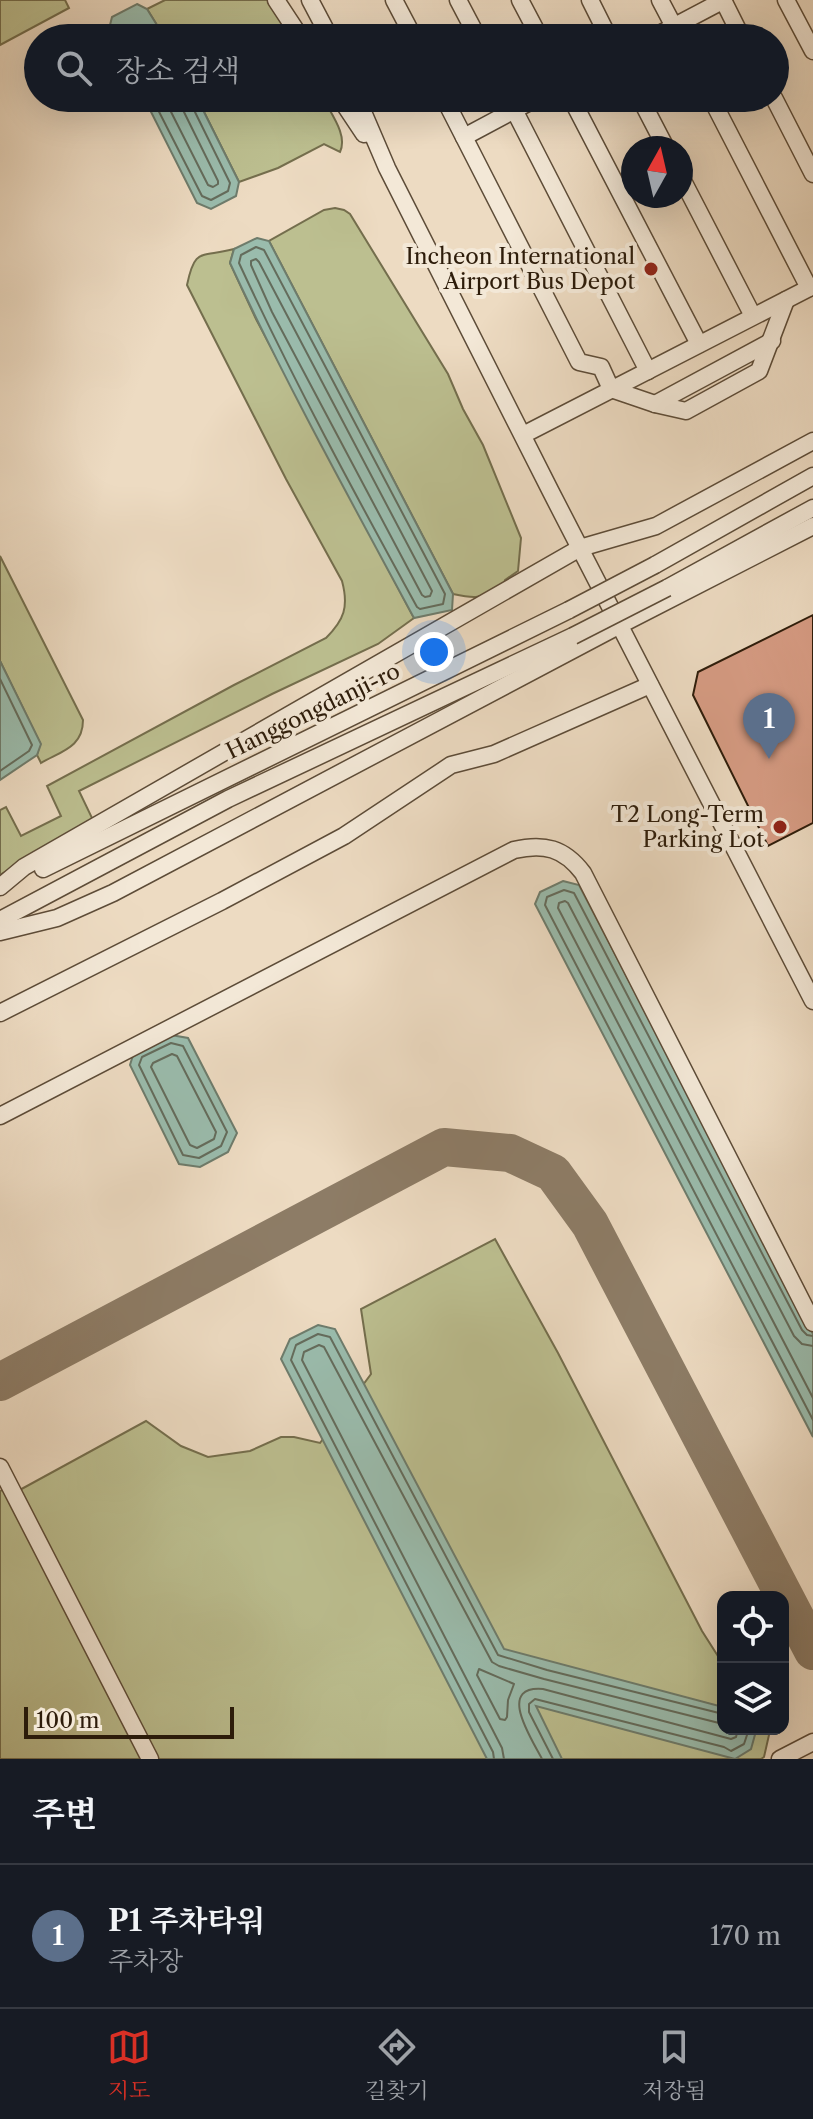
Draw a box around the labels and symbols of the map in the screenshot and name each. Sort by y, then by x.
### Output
north arrow [621,136,693,208]
place label: Incheon International Airport Bus Depot [406,243,635,295]
marker: Incheon International Airport Bus Depot [642,260,660,278]
your location [414,632,454,672]
street label: Hanggongdanji-ro [222,657,404,765]
pin: 1 [743,693,795,759]
place label: T2 Long-Term Parking Lot [611,801,765,853]
marker: T2 Long-Term Parking Lot [771,818,789,836]
scale bar [24,1703,234,1739]

